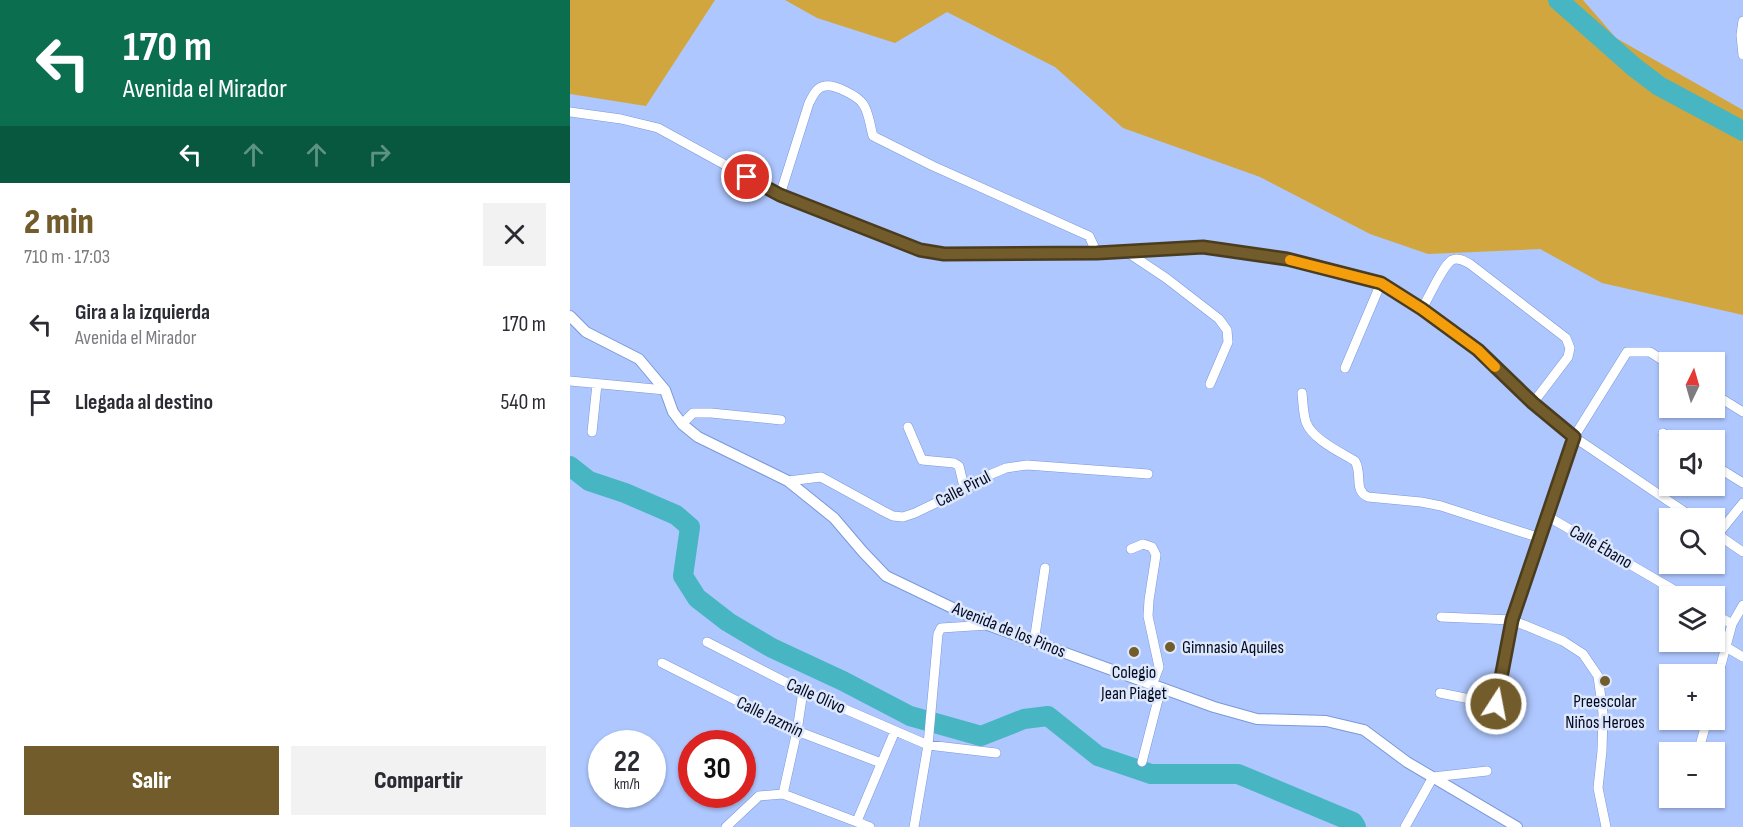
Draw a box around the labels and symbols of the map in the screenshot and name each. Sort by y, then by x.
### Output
pin [721,151,772,202]
north arrow [1659,352,1725,418]
street label: Calle Pirul [932,466,994,512]
street label: Calle Ébano [1566,521,1636,573]
street label: Avenida de los Pinos [948,597,1069,662]
place label: Gimnasio Aquiles [1182,637,1284,658]
marker: Gimnasio Aquiles [1163,640,1177,654]
marker: Colegio Jean Piaget [1127,645,1141,659]
place label: Colegio Jean Piaget [1100,662,1168,704]
position arrow [1464,672,1528,736]
street label: Calle Olivo [783,674,849,718]
marker: Preescolar Niños Heroes [1598,674,1612,688]
place label: Preescolar Niños Heroes [1565,691,1645,733]
street label: Calle Jazmín [733,692,807,742]
speed limit sign: 30 [678,730,756,808]

